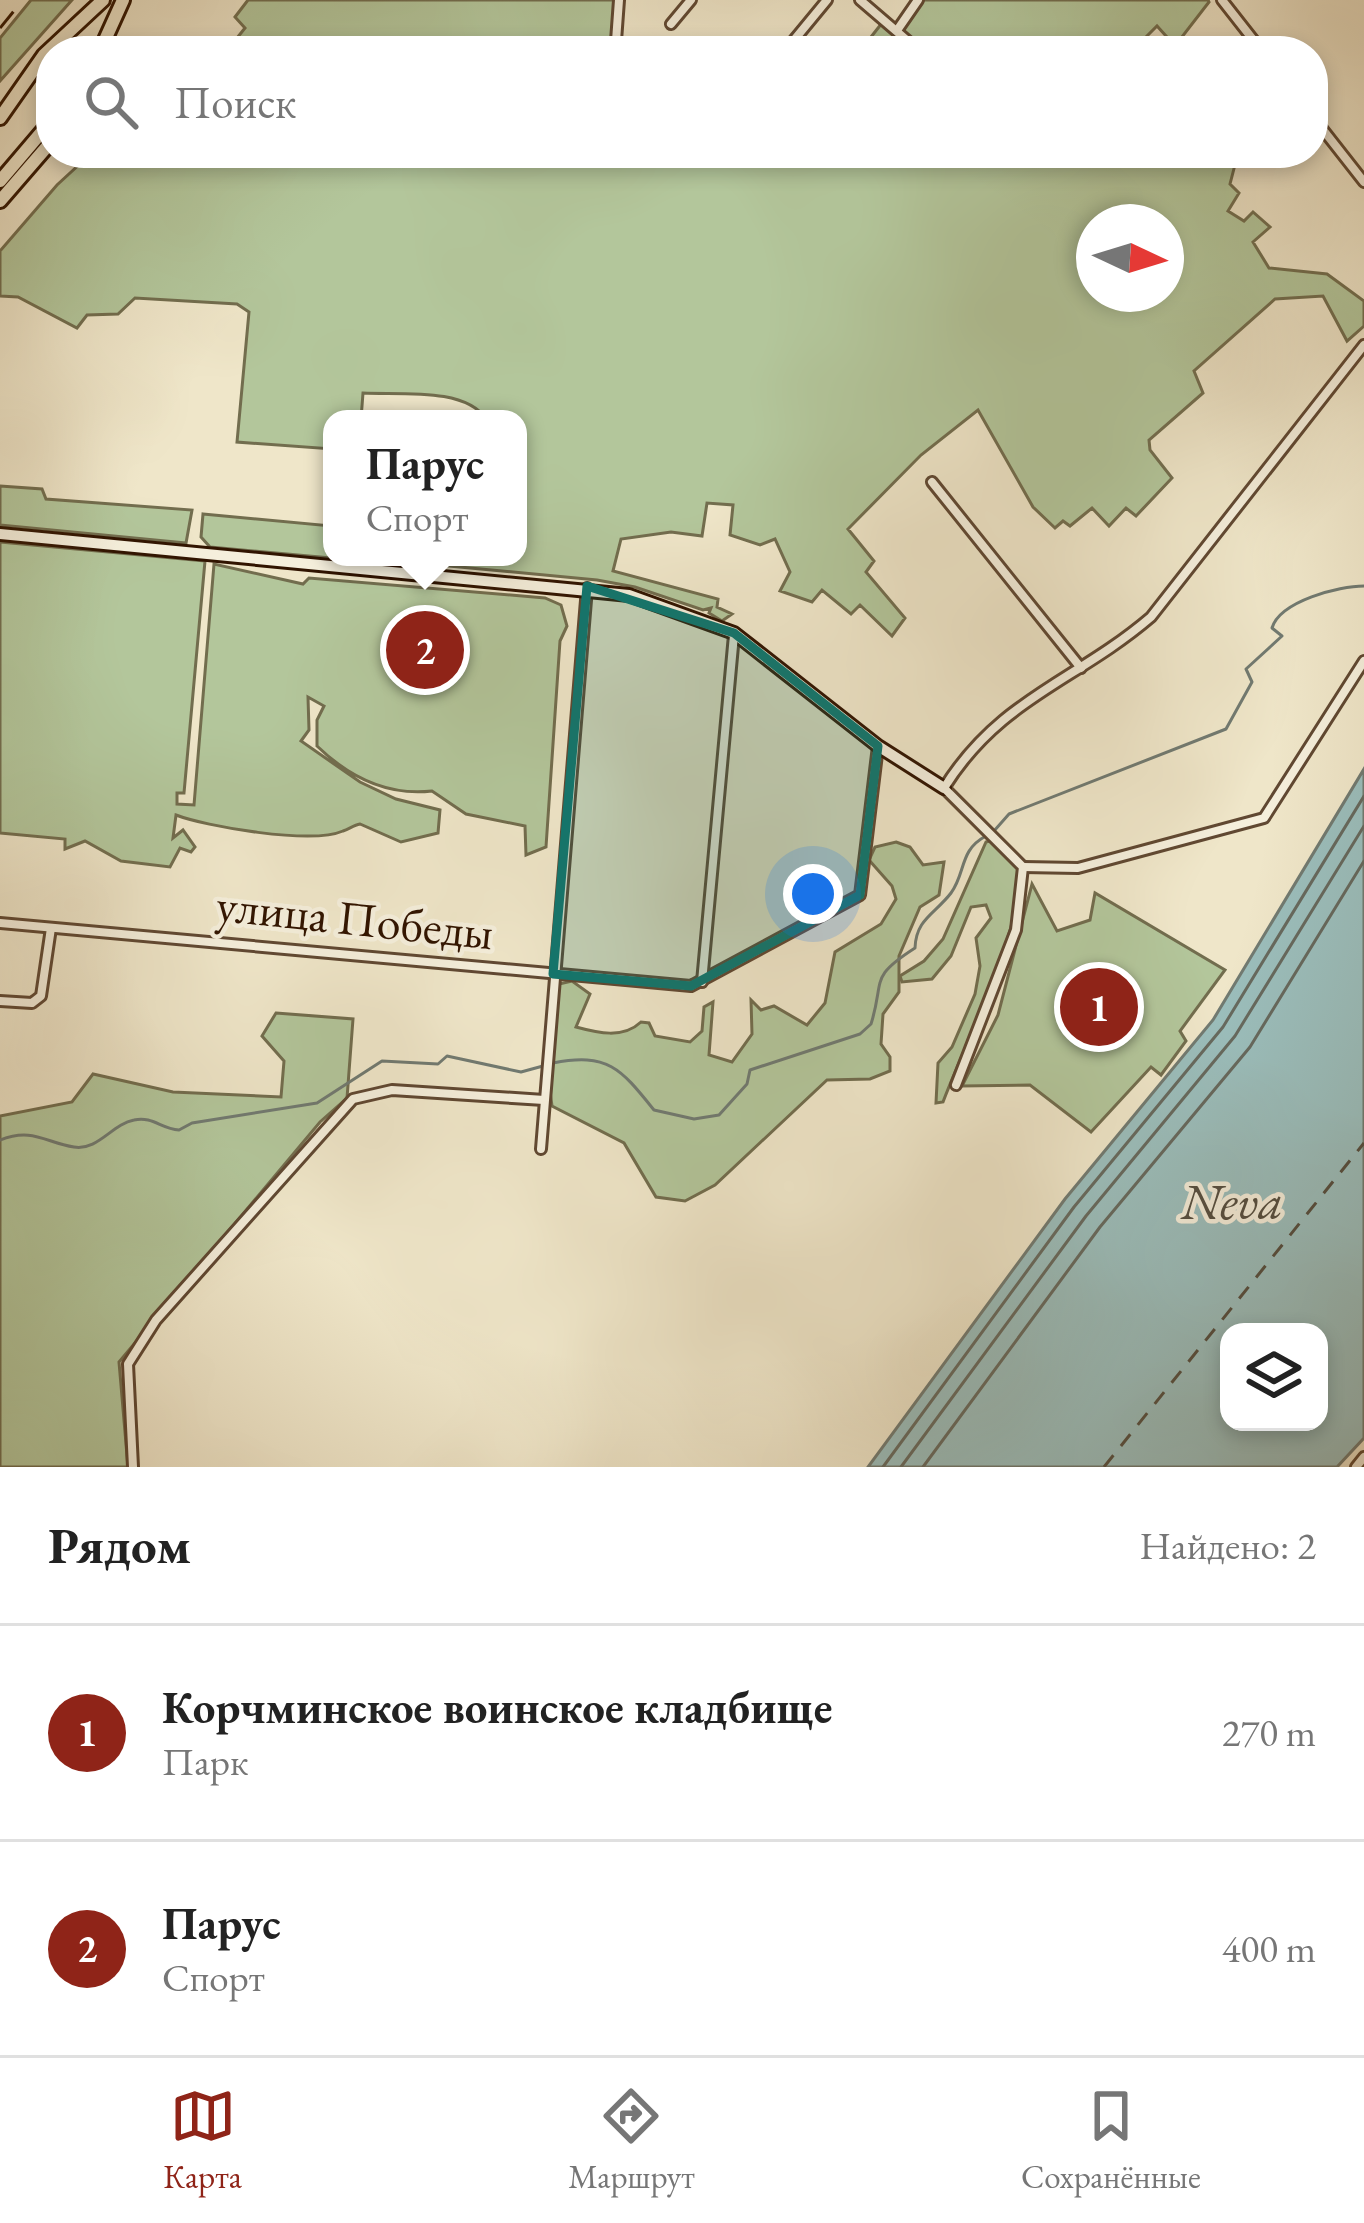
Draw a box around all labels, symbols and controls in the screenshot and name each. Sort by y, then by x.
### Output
search box [36,36,1328,168]
icon: search [78,69,144,135]
text: Поиск [174,73,296,131]
north arrow [1076,204,1184,312]
popup [323,410,527,566]
text: Парус [366,434,484,492]
text: Спорт [366,492,469,543]
pin: 2 [386,605,464,695]
your location [783,864,843,924]
street label: улица Победы [214,873,496,963]
pin: 1 [1060,962,1138,1052]
water label: Neva [1180,1168,1283,1234]
map controls [1220,1323,1328,1431]
button: layers [1220,1323,1328,1431]
text: Рядом [48,1512,191,1578]
text: Найдено: 2 [1139,1520,1316,1571]
text: Корчминское воинское кладбище [162,1678,832,1736]
text: 1 [77,1707,97,1758]
text: 270 m [1222,1707,1316,1758]
text: Парк [162,1736,249,1787]
text: Парус [162,1894,281,1952]
text: 2 [77,1923,97,1974]
text: 400 m [1222,1923,1316,1974]
text: Спорт [162,1952,265,2003]
tab: Карта [163,2083,242,2198]
tab: Маршрут [568,2083,695,2198]
tab: Сохранённые [1021,2083,1201,2198]

